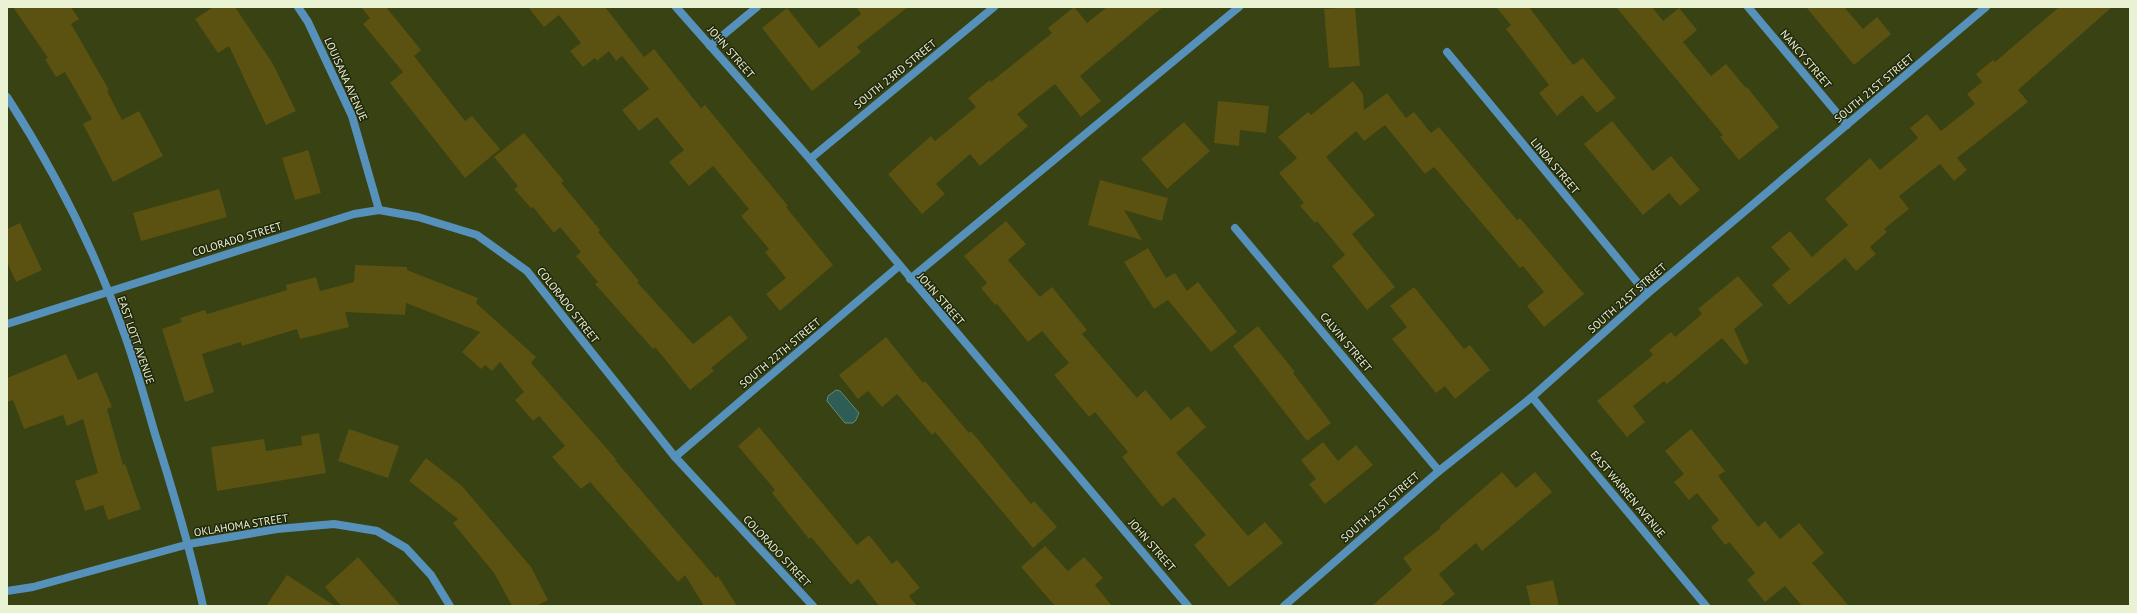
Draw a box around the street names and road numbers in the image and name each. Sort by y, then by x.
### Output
street label: JOHN STREET [704,22,758,81]
street label: NANCY STREET [1777,27,1835,91]
street label: LOUISANA AVENUE [321,35,371,123]
street label: SOUTH 23RD STREET [851,36,939,112]
street label: SOUTH 21ST STREET [1831,51,1917,125]
street label: LINDA STREET [1528,135,1582,197]
street label: COLORADO STREET [191,219,283,259]
street label: SOUTH 21ST STREET [1585,260,1669,336]
street label: COLORADO STREET [534,264,602,346]
street label: JOHN STREET [914,269,968,328]
street label: EAST LOTT AVENUE [114,294,158,386]
street label: CALVIN STREET [1317,309,1375,375]
street label: SOUTH 22TH STREET [737,315,823,391]
street label: EAST WARREN AVENUE [1587,448,1669,540]
street label: SOUTH 21ST STREET [1338,469,1422,545]
street label: OKLAHOMA STREET [193,511,289,539]
street label: COLORADO STREET [740,512,814,590]
street label: JOHN STREET [1125,515,1179,574]

